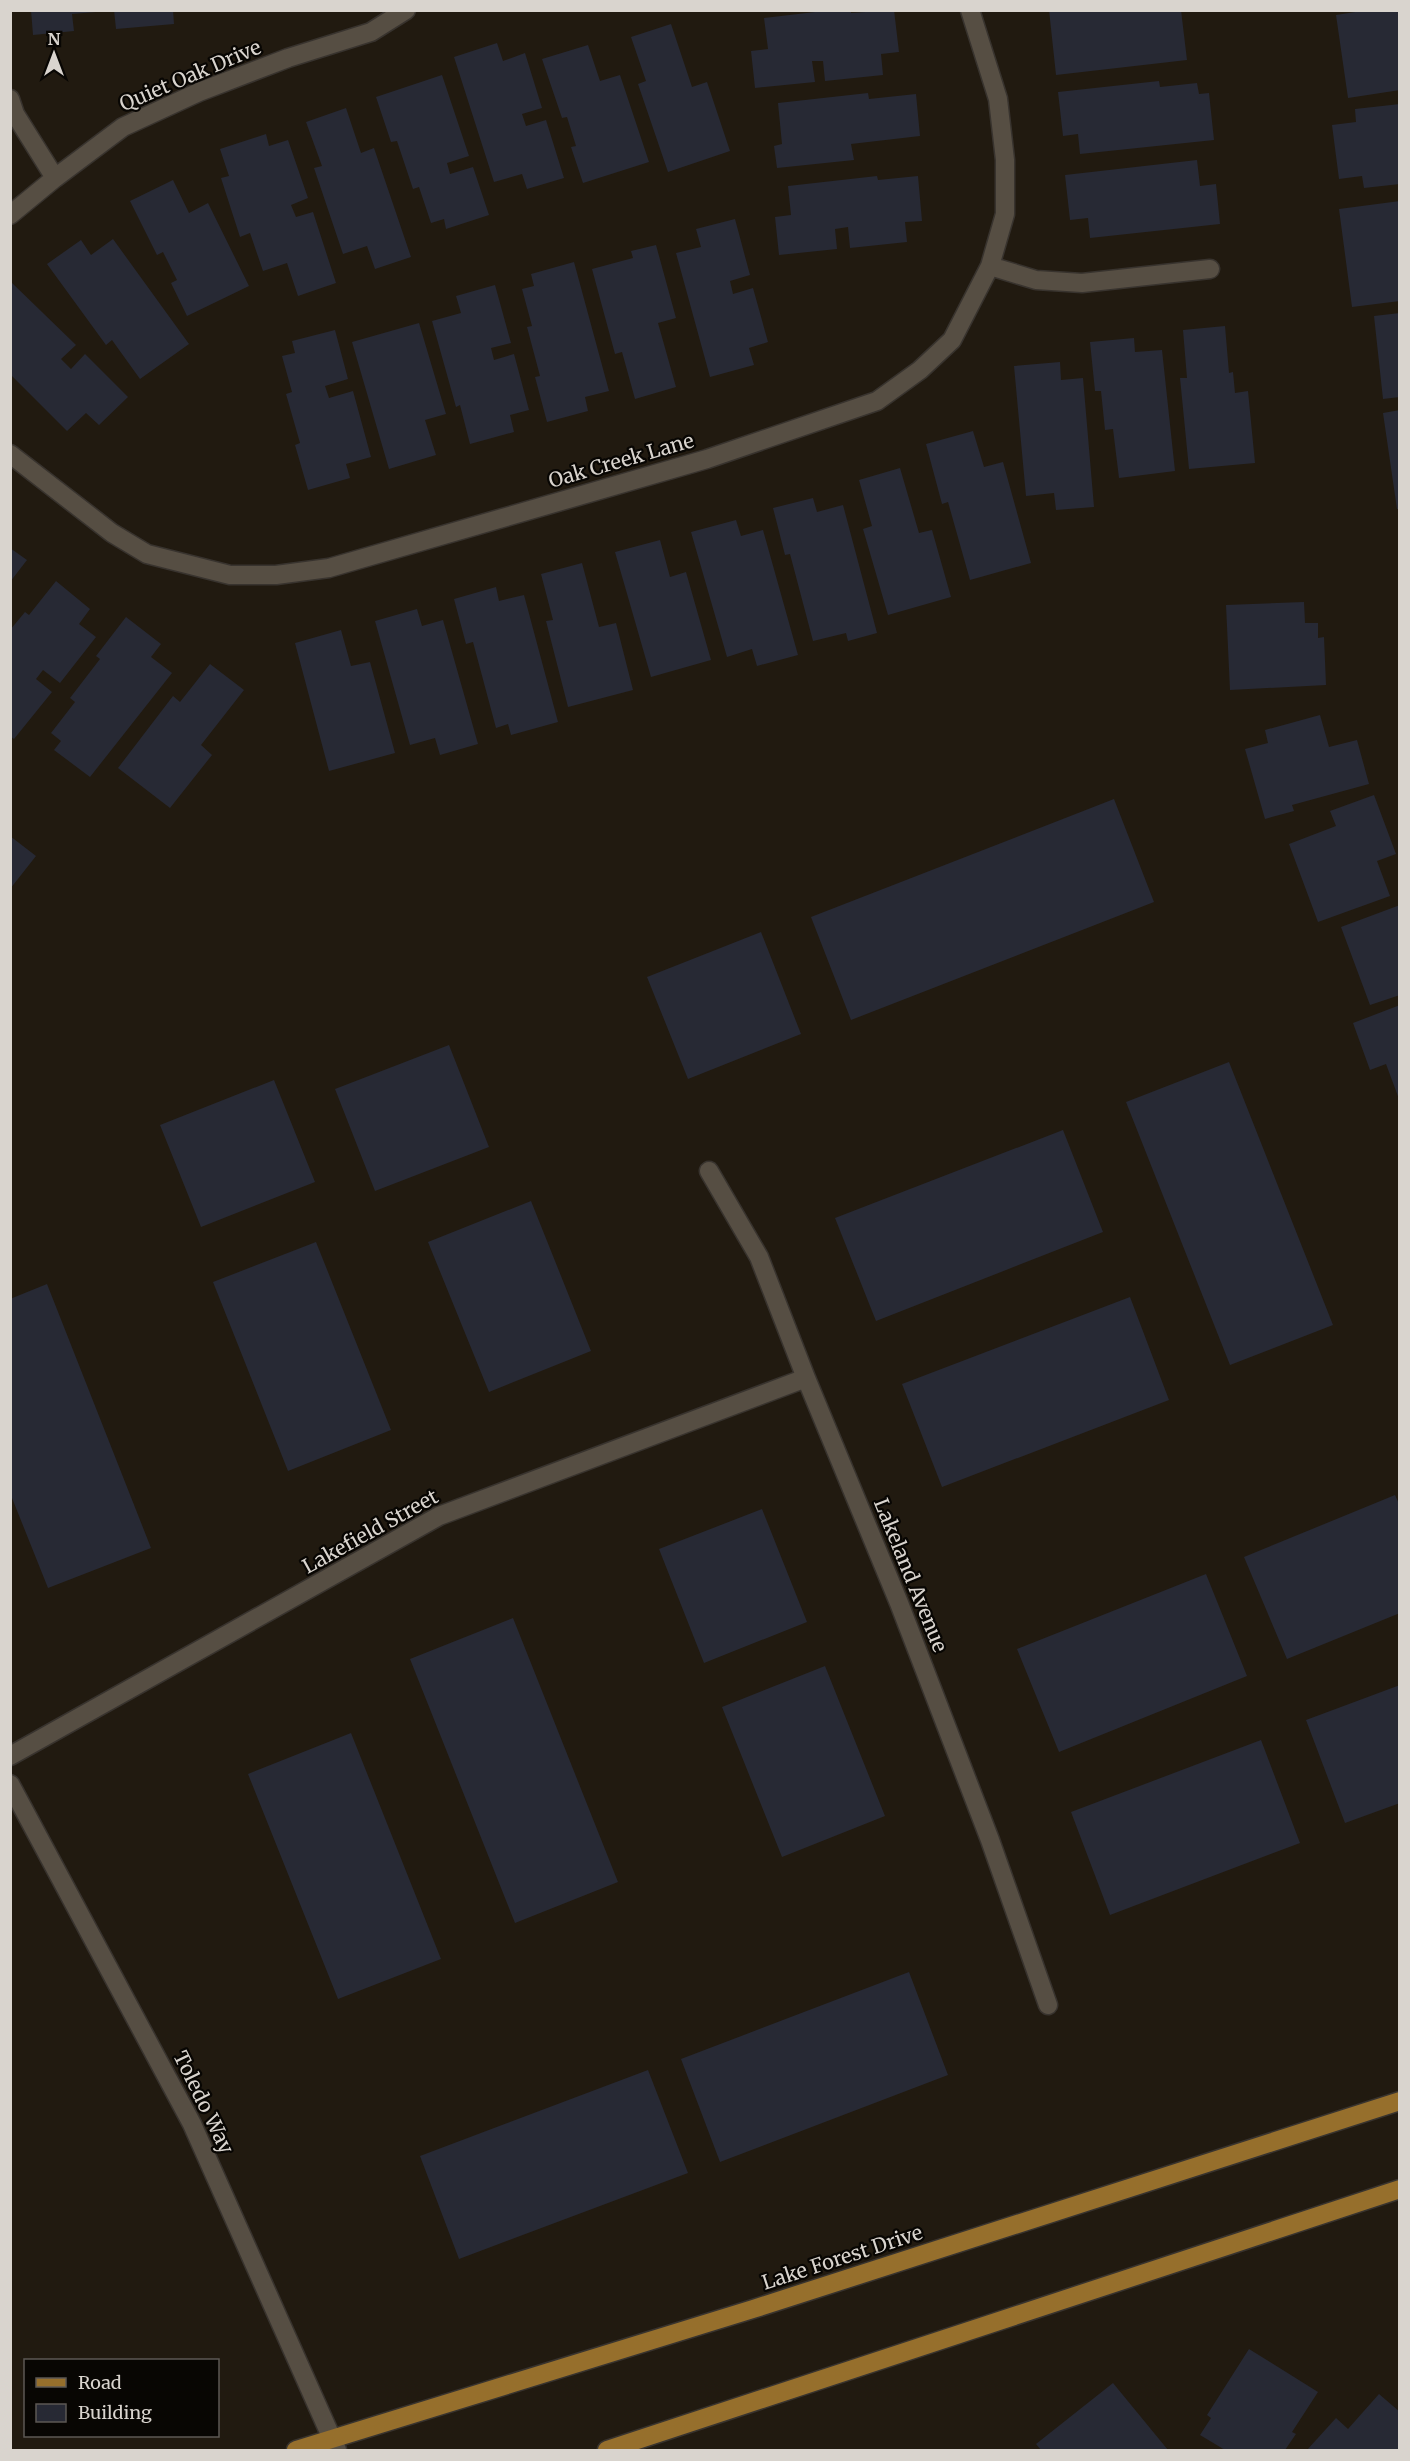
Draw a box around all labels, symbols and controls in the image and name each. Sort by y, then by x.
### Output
north arrow [24,24,84,84]
text: N [48,29,61,49]
street label: Quiet Oak Drive [116,34,264,116]
street label: Oak Creek Lane [545,427,697,493]
street label: Lakefield Street [298,1483,442,1579]
street label: Lakeland Avenue [869,1495,953,1655]
street label: Toledo Way [168,2046,240,2158]
street label: Lake Forest Drive [758,2219,926,2295]
legend [24,2359,219,2437]
text: Road [78,2371,122,2394]
text: Building [78,2401,152,2424]

